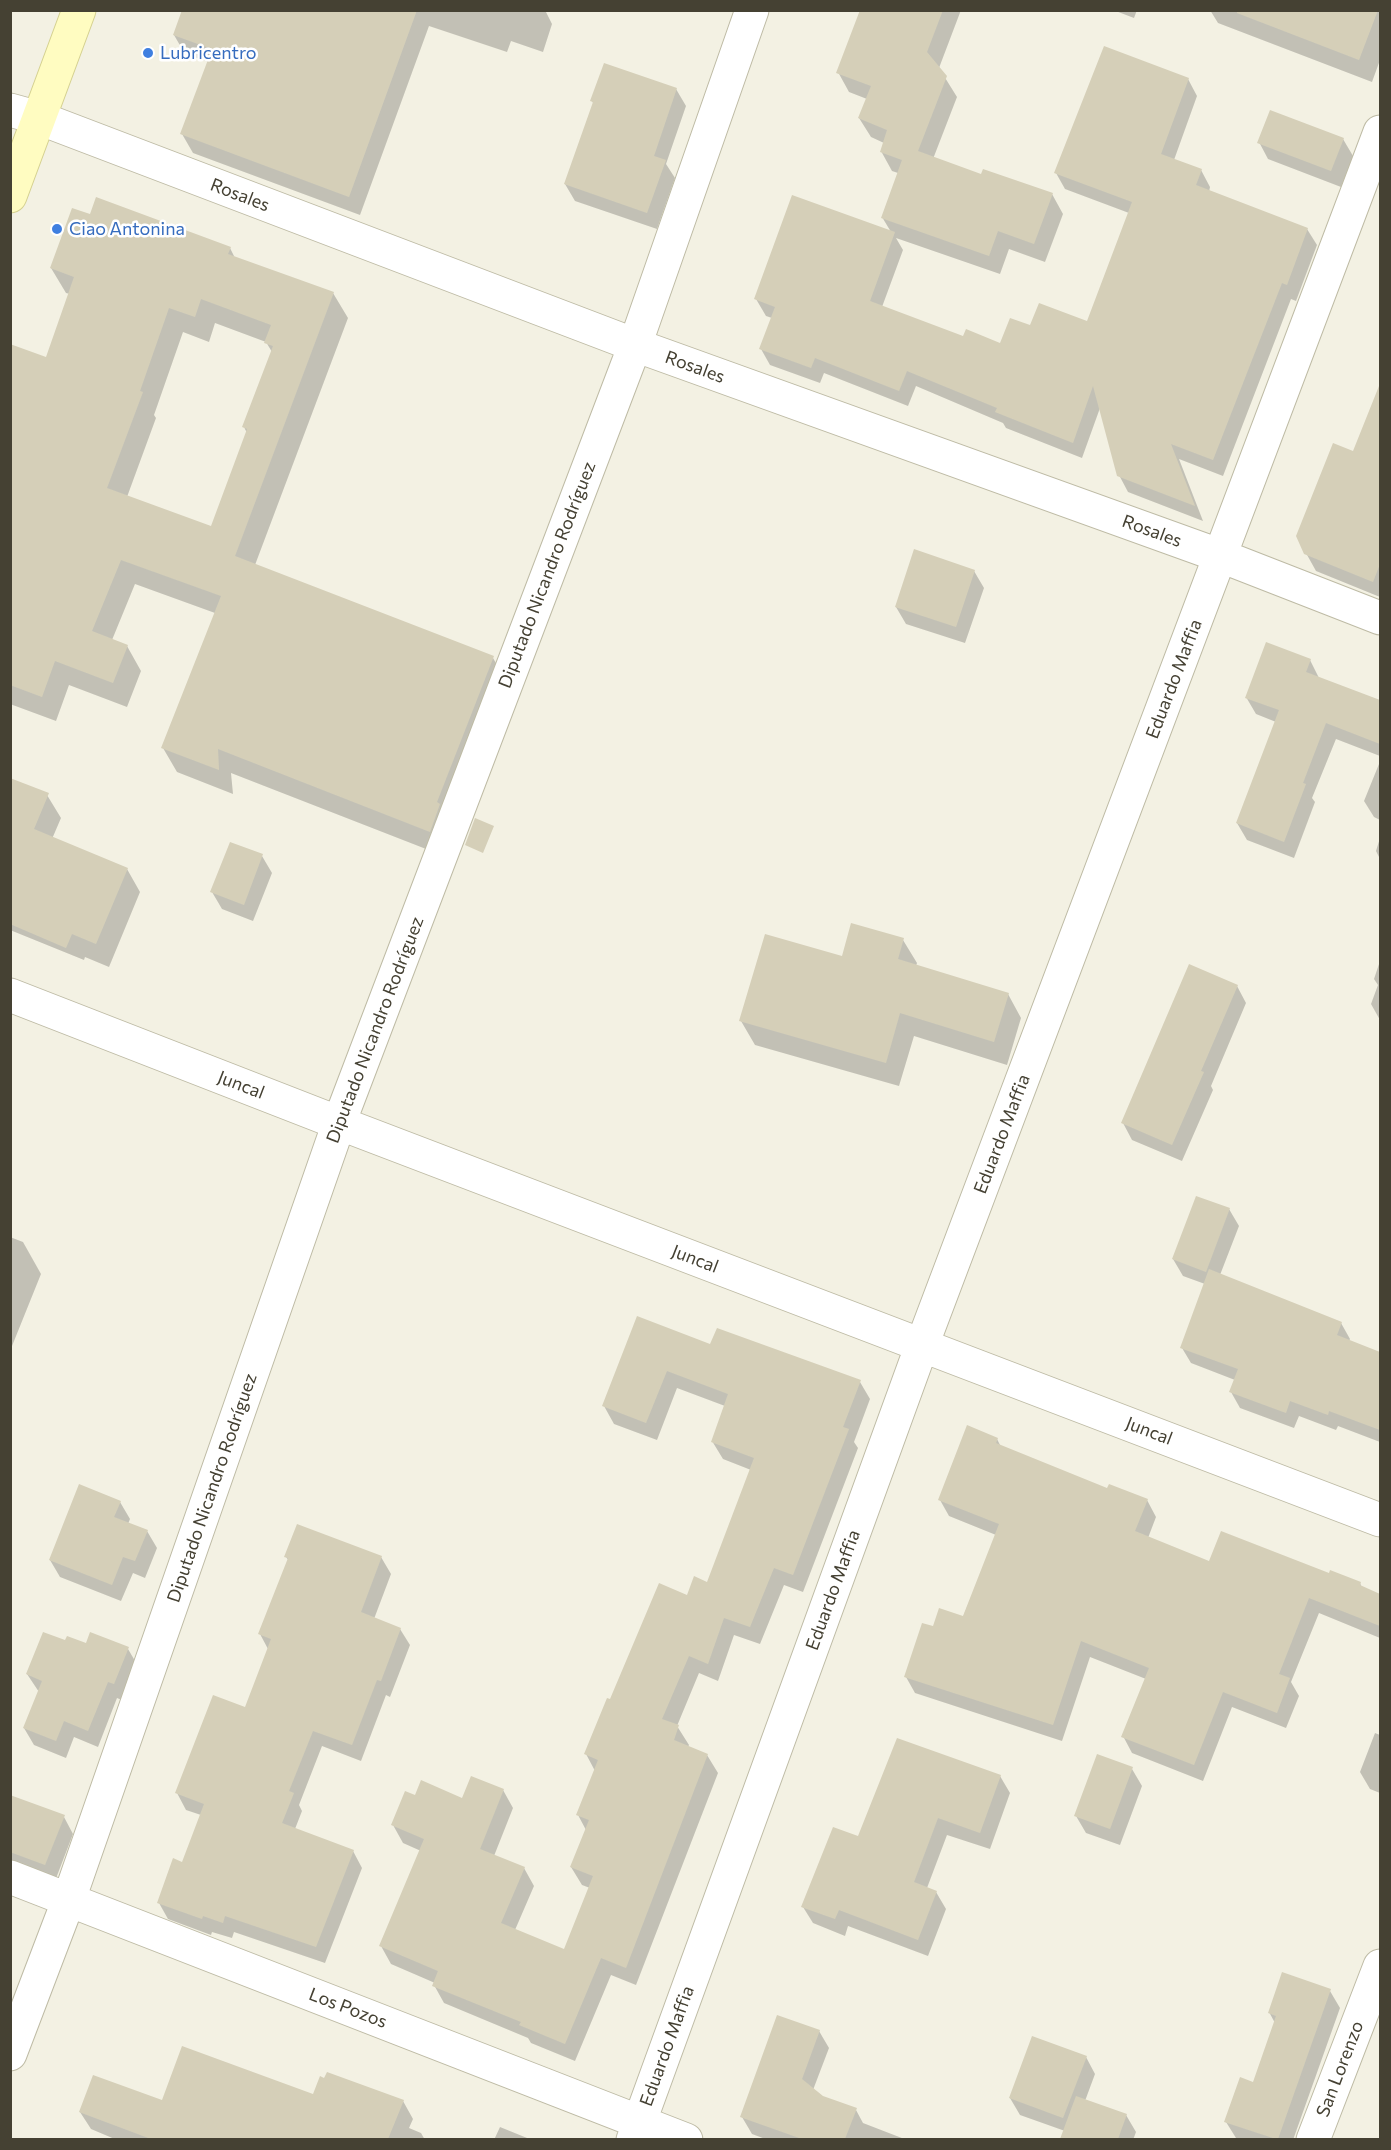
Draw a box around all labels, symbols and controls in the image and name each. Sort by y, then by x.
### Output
place label: Lubricentro [160,42,257,64]
marker: Lubricentro [141,46,155,60]
street label: Rosales [207,174,273,216]
place label: Ciao Antonina [69,218,185,240]
marker: Ciao Antonina [50,222,64,236]
street label: Rosales [662,346,728,388]
street label: Diputado Nicandro Rodríguez [494,459,600,691]
street label: Rosales [1119,510,1185,552]
street label: Eduardo Maffia [1141,616,1207,742]
street label: Diputado Nicandro Rodríguez [322,914,428,1146]
street label: Juncal [214,1066,268,1104]
street label: Eduardo Maffia [969,1071,1035,1197]
street label: Juncal [668,1240,722,1278]
street label: Diputado Nicandro Rodríguez [163,1371,261,1605]
street label: Juncal [1122,1412,1176,1450]
street label: Eduardo Maffia [801,1527,865,1653]
street label: Los Pozos [306,1983,390,2033]
street label: Eduardo Maffia [635,1983,699,2109]
street label: San Lorenzo [1312,2018,1368,2120]

